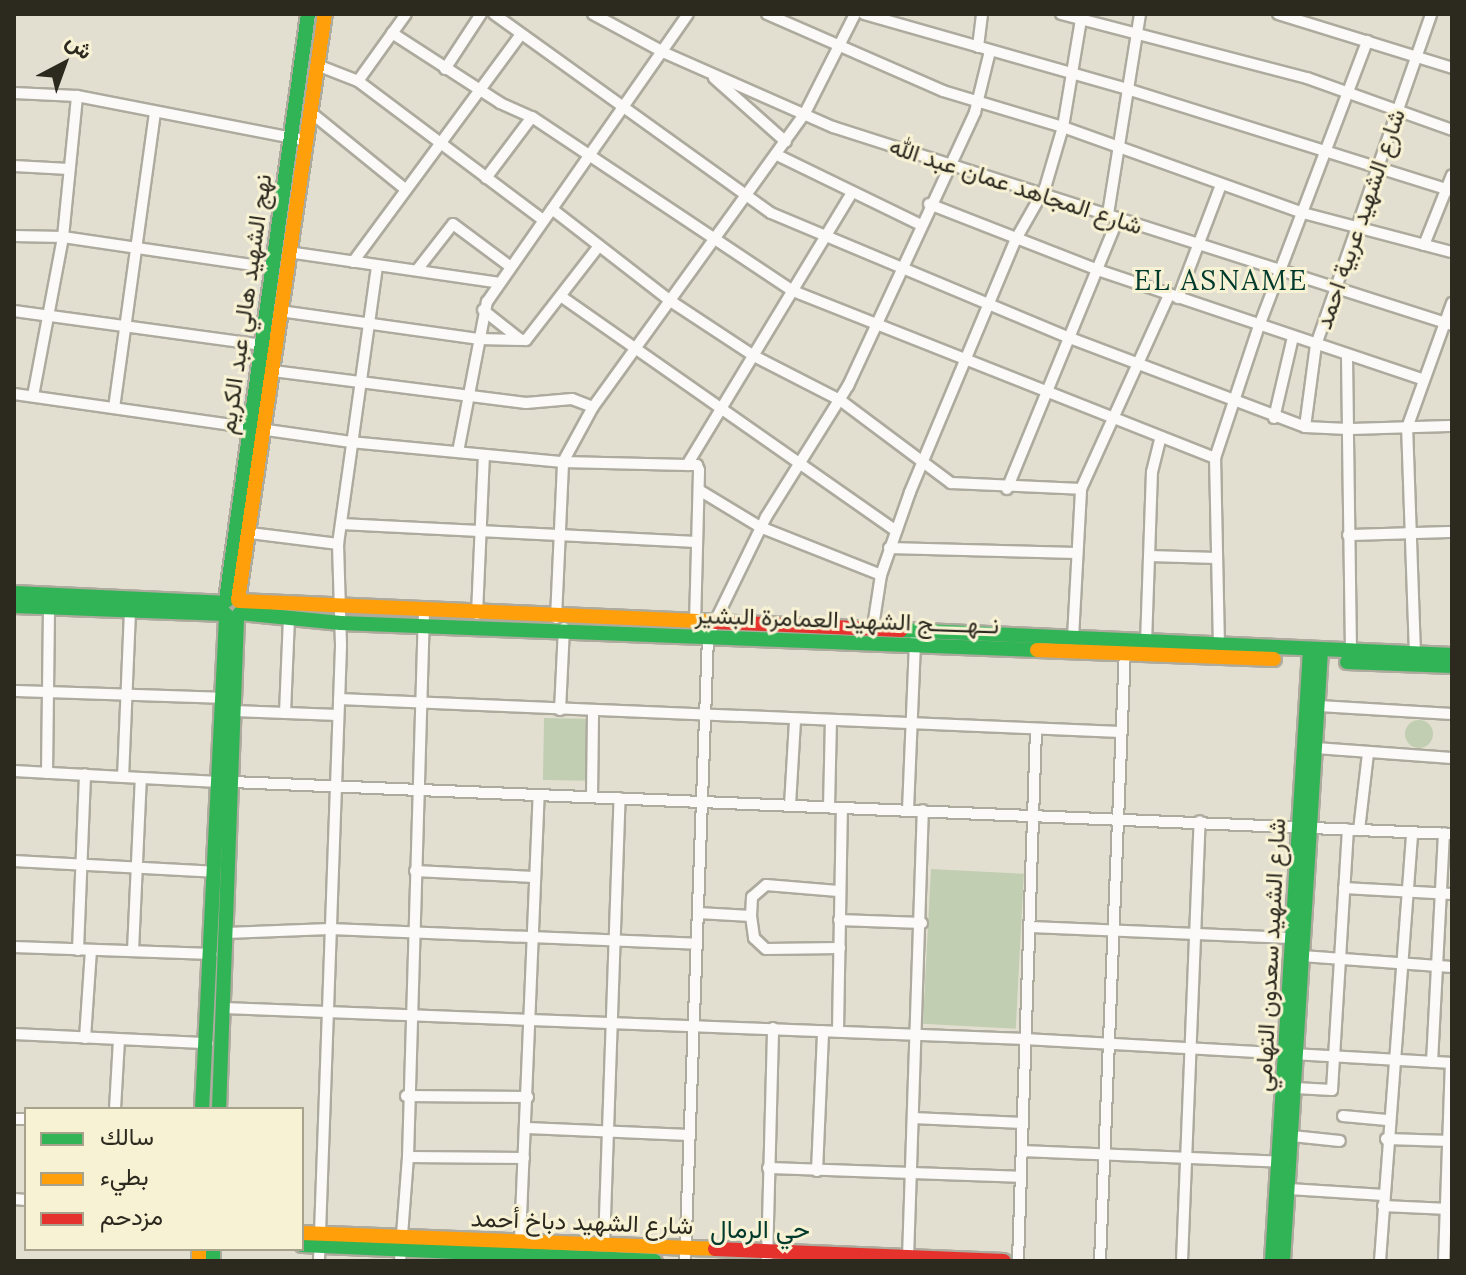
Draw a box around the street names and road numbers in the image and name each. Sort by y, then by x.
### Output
street label: شارع الشهيد عربية احمد [1309,105,1411,333]
street label: شارع المجاهد عمان عبد الله [886,131,1146,241]
street label: نهج الشهيد هالي عبد الكريم [212,172,278,436]
street label: نــهـــــج الشهيد العمامرة البشير [694,600,1000,640]
street label: شارع الشهيد سعدون التهامي [1248,818,1292,1092]
street label: شارع الشهيد دباخ أحمد [470,1204,694,1240]

